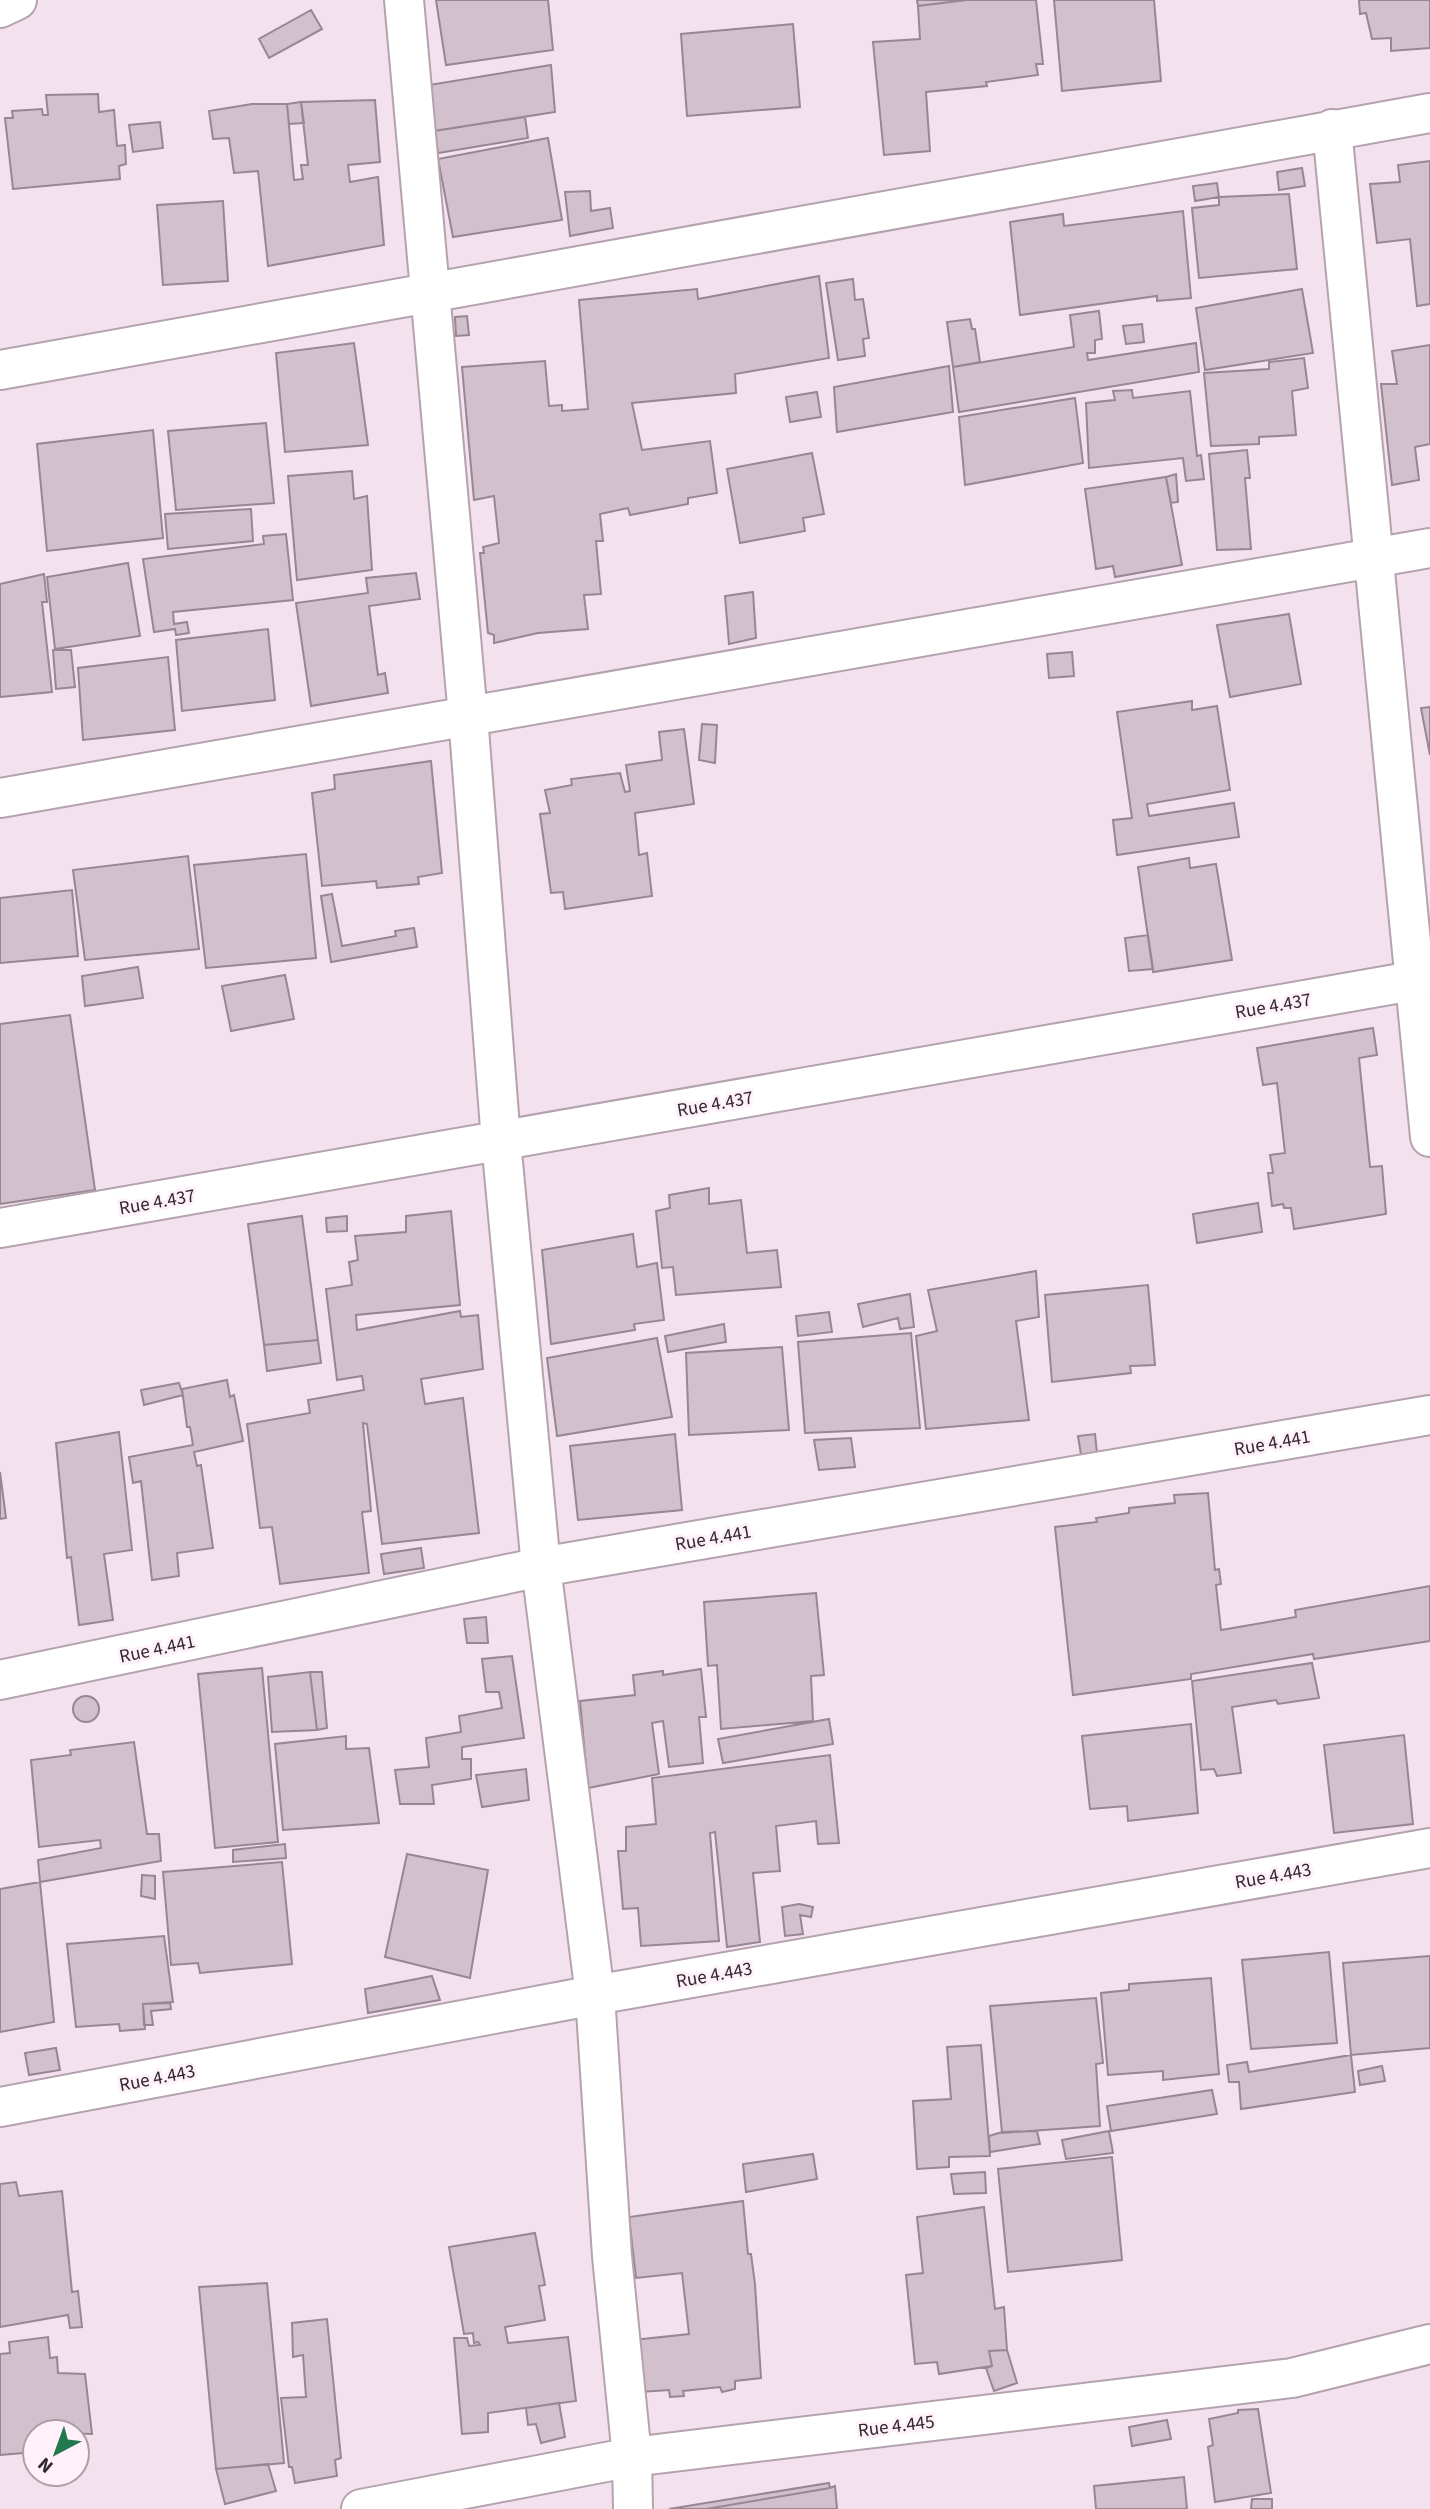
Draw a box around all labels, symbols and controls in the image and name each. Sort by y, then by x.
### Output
street label: Rue 4.437 [1233,987,1313,1026]
street label: Rue 4.437 [675,1085,755,1124]
street label: Rue 4.437 [117,1183,197,1222]
street label: Rue 4.441 [1232,1424,1312,1463]
street label: Rue 4.441 [673,1519,753,1558]
street label: Rue 4.441 [117,1628,198,1671]
street label: Rue 4.443 [1233,1857,1313,1896]
street label: Rue 4.443 [674,1956,754,1995]
street label: Rue 4.443 [117,2058,198,2099]
street label: Rue 4.445 [856,2408,936,2445]
north arrow [21,2418,91,2488]
text: N [32,2450,59,2479]

